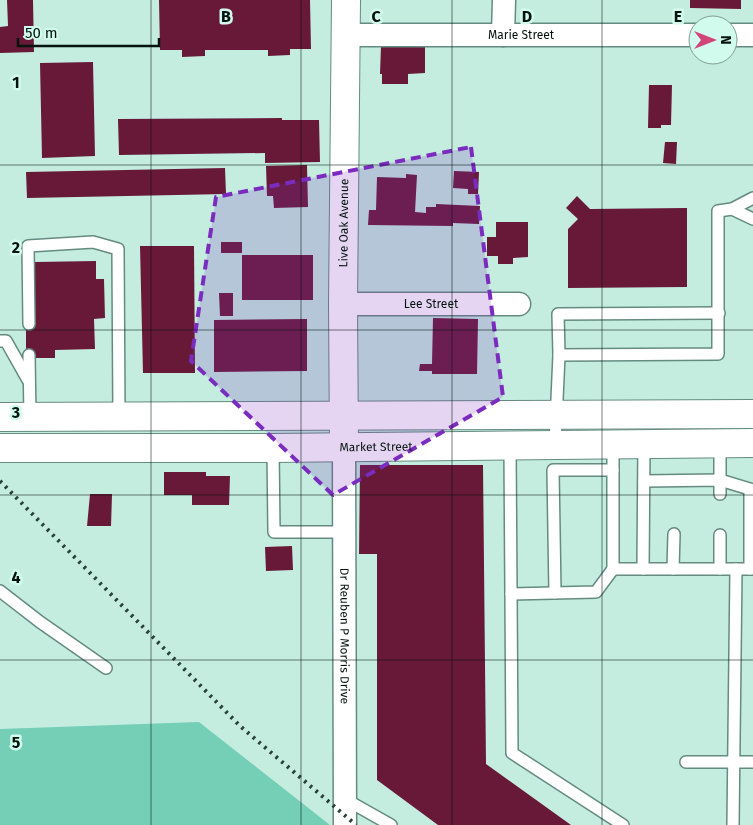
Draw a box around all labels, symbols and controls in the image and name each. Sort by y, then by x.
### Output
text: B [221,7,231,26]
text: C [371,7,381,26]
text: D [522,7,532,26]
text: E [674,7,682,26]
scale bar [18,15,159,47]
north arrow [688,15,738,65]
text: 50 m [25,24,58,42]
street label: Marie Street [488,28,555,42]
text: N [717,35,734,45]
text: 1 [12,73,20,92]
street label: Live Oak Avenue [336,178,351,268]
text: 2 [12,238,20,257]
street label: Lee Street [404,297,459,311]
text: 3 [11,403,20,422]
street label: Market Street [339,440,413,454]
text: 4 [11,568,21,587]
street label: Dr Reuben P Morris Drive [337,568,352,704]
text: 5 [12,733,21,752]

